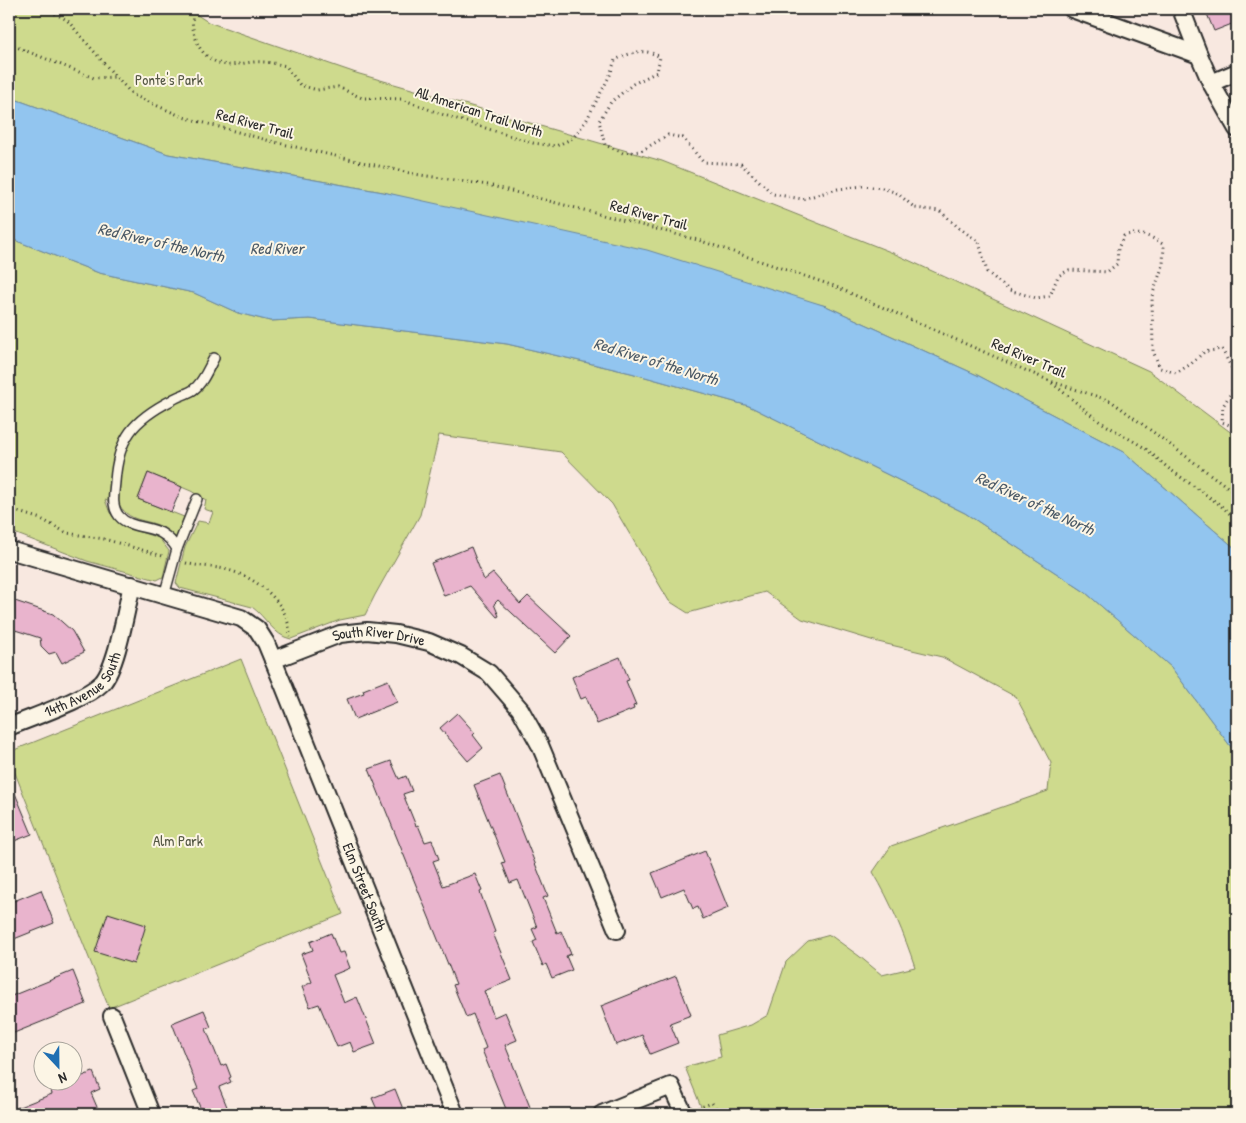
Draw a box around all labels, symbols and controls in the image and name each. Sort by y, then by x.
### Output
park label: Ponte's Park [135,69,203,90]
street label: All American Trail North [413,81,545,142]
street label: Red River Trail [214,103,296,144]
street label: Red River Trail [608,194,690,235]
water label: Red River of the North [96,217,227,267]
water label: Red River [250,237,306,259]
water label: Red River of the North [591,332,722,391]
street label: Red River Trail [989,332,1070,383]
water label: Red River of the North [972,466,1099,541]
street label: South River Drive [329,620,427,651]
street label: 14th Avenue South [41,649,126,722]
park label: Alm Park [153,830,203,851]
street label: Elm Street South [338,840,392,934]
north arrow [32,1040,82,1090]
text: N [56,1068,70,1089]

